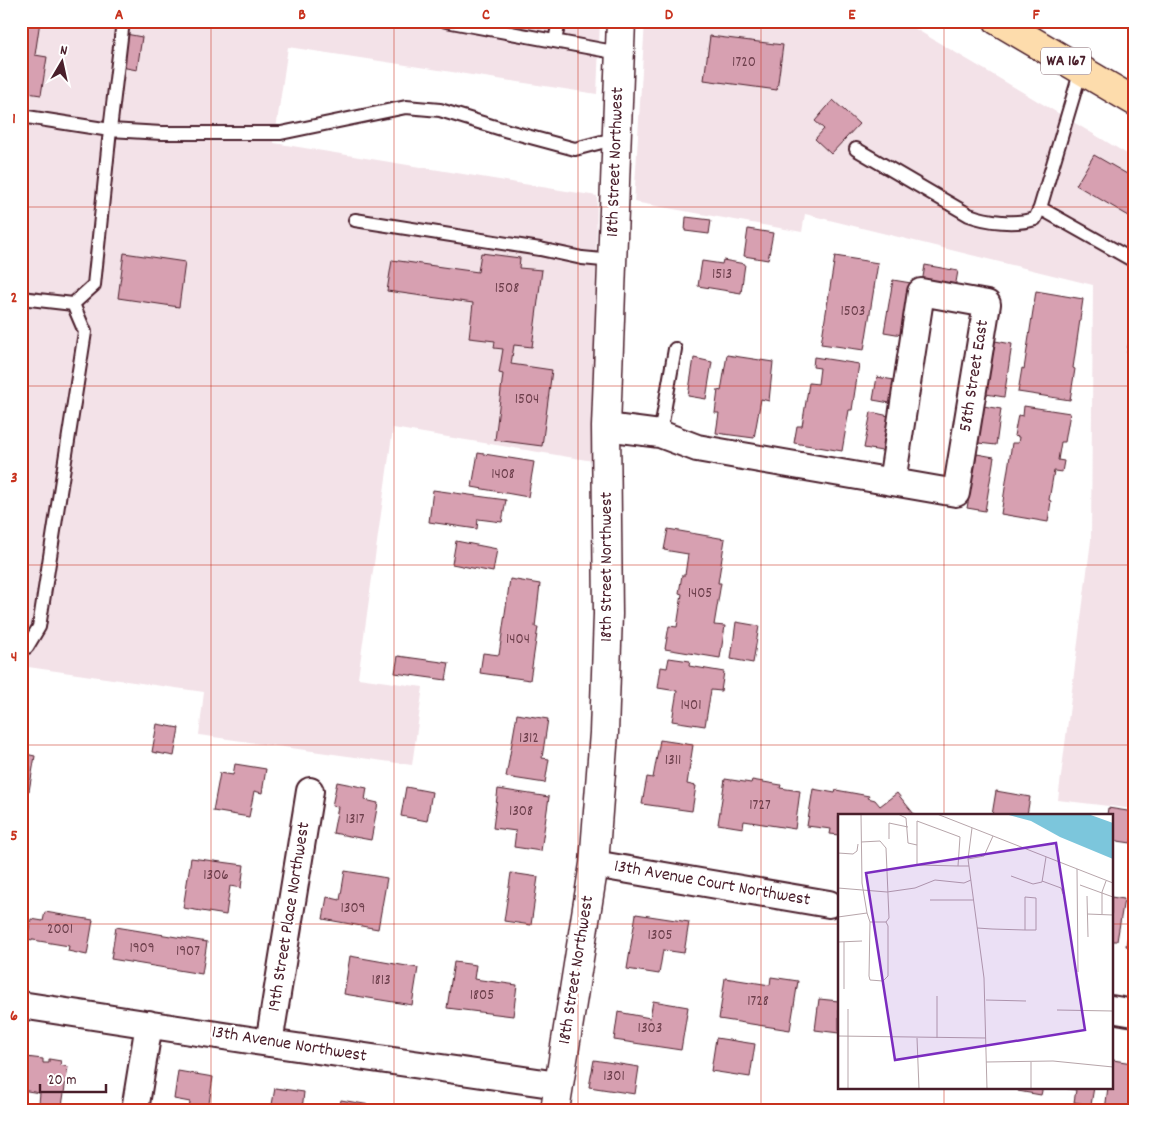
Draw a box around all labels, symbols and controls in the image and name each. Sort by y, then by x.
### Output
text: A [115,4,124,27]
text: B [298,4,306,27]
text: C [482,4,490,27]
text: D [665,4,674,27]
text: E [848,4,856,27]
text: F [1032,4,1040,27]
north arrow [38,38,88,88]
text: N [59,41,69,62]
road number: WA 167 [1041,48,1091,74]
house number: 1720 [732,52,756,74]
street label: 18th Street Northwest [601,86,631,238]
text: 1 [12,108,16,131]
house number: 1513 [712,264,732,286]
house number: 1508 [495,278,519,300]
text: 2 [11,287,18,310]
house number: 1503 [840,301,866,323]
street label: 58th Street East [954,318,996,434]
house number: 1504 [515,389,539,411]
house number: 1408 [491,464,515,486]
text: 3 [10,467,18,490]
street label: 18th Street Northwest [595,492,620,642]
house number: 1405 [688,583,712,605]
house number: 1404 [506,629,530,651]
text: 4 [11,646,17,669]
house number: 1401 [681,695,701,717]
house number: 1312 [519,728,539,750]
house number: 1311 [665,750,681,772]
house number: 1727 [749,795,771,817]
house number: 1308 [509,801,533,823]
house number: 1317 [346,809,365,831]
inset map [838,814,1112,1088]
street label: 19th Street Place Northwest [263,820,317,1013]
text: 5 [10,825,18,848]
street label: 13th Avenue Court Northwest [612,854,812,914]
house number: 1306 [203,865,229,887]
street label: 18th Street Northwest [553,894,601,1046]
house number: 1309 [341,898,366,920]
house number: 2001 [47,919,73,941]
house number: 1305 [647,925,673,947]
house number: 1909 [129,938,155,960]
house number: 1907 [176,941,200,963]
house number: 1813 [371,970,391,992]
house number: 1805 [470,985,494,1007]
house number: 1728 [747,991,769,1013]
text: 6 [10,1005,18,1028]
house number: 1303 [638,1018,662,1040]
street label: 13th Avenue Northwest [210,1020,369,1070]
scale bar [40,1061,106,1093]
house number: 1301 [603,1066,625,1088]
text: 20 m [48,1070,76,1092]

